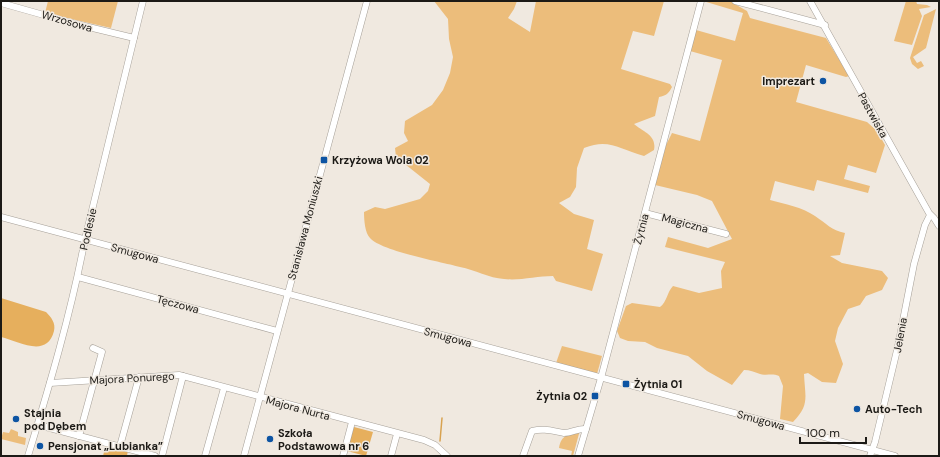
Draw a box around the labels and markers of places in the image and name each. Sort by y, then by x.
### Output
place label: Imprezart [762,74,815,88]
marker: Imprezart [818,76,828,86]
place label: Krzyżowa Wola 02 [332,153,429,167]
marker: Krzyżowa Wola 02 [319,155,329,165]
place label: Żytnia 01 [634,377,682,391]
marker: Żytnia 01 [621,379,631,389]
place label: Żytnia 02 [536,389,587,403]
marker: Żytnia 02 [590,391,600,401]
place label: Auto-Tech [865,402,922,416]
marker: Auto-Tech [852,404,862,414]
place label: Stajnia pod Dębem [24,406,86,433]
marker: Stajnia pod Dębem [11,414,21,424]
place label: Szkoła Podstawowa nr 6 [278,426,369,453]
marker: Szkoła Podstawowa nr 6 [265,434,275,444]
place label: Pensjonat „Lubianka” [48,439,163,453]
marker: Pensjonat „Lubianka” [35,441,45,451]

